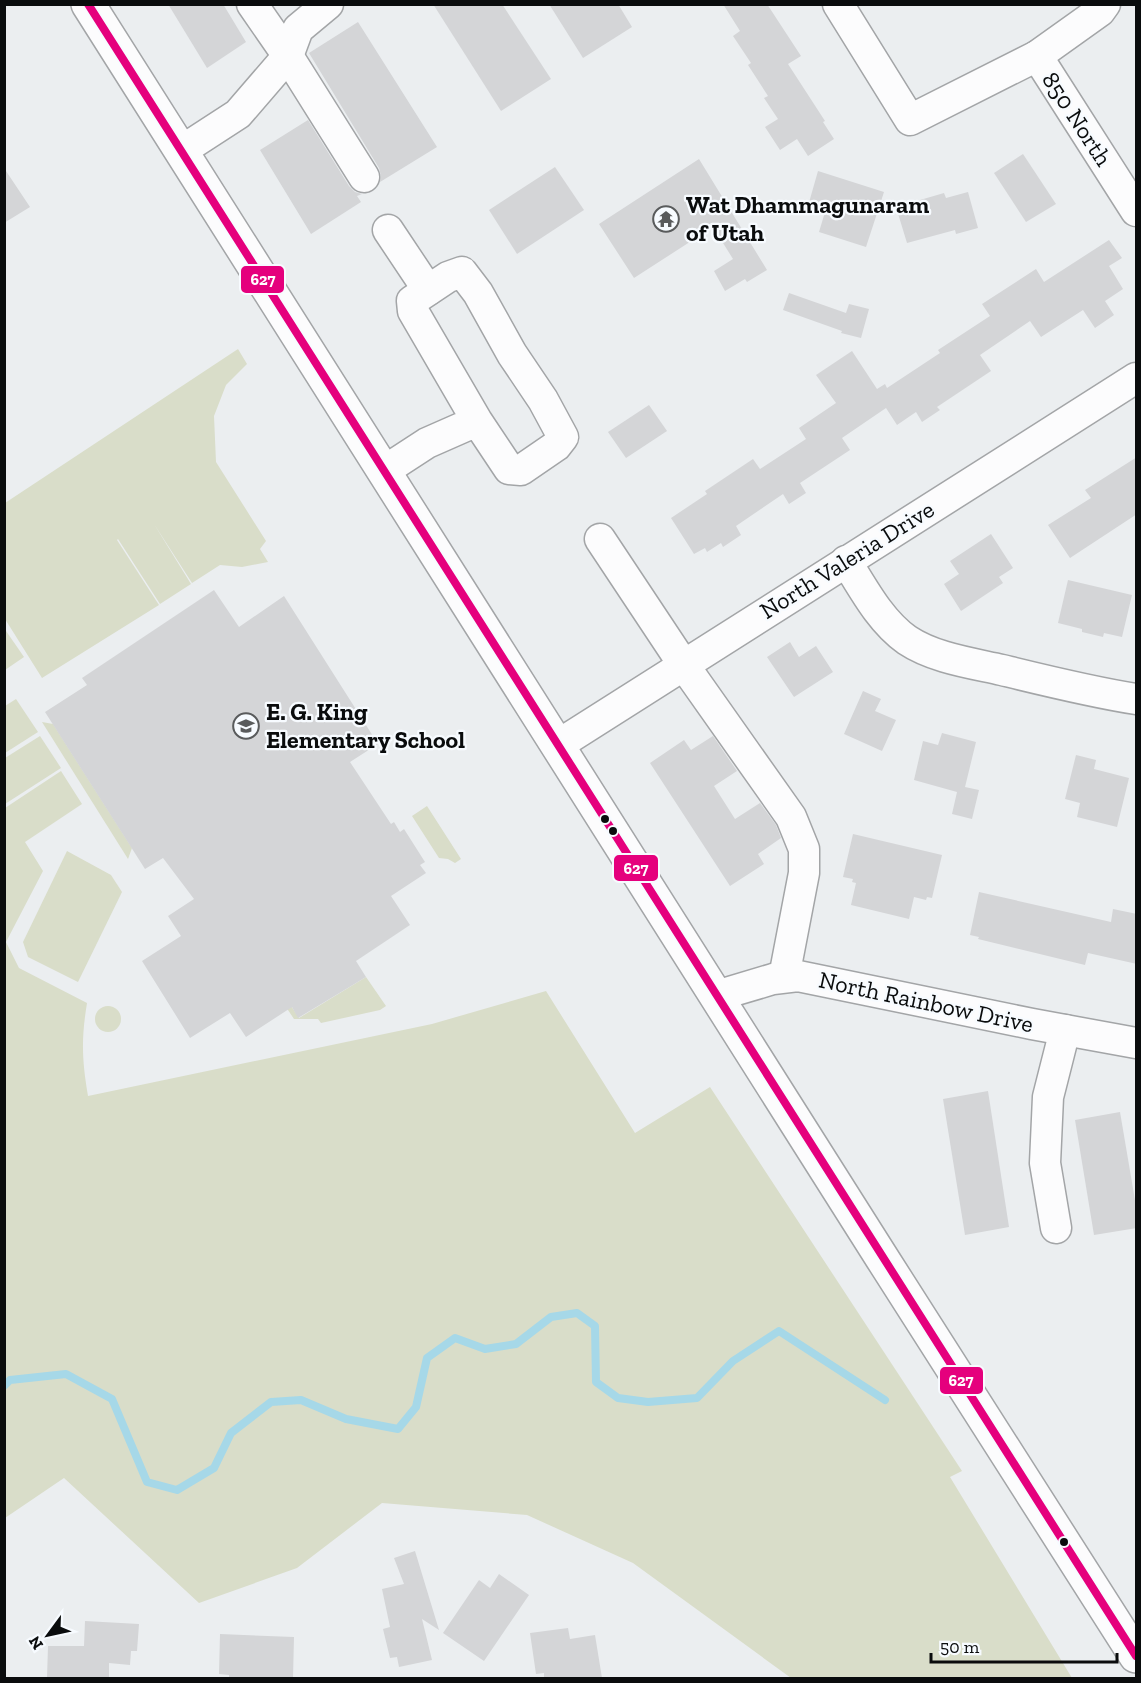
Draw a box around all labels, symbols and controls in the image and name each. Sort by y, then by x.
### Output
street label: 850 North [1036,66,1119,172]
place label: Wat Dhammagunaram of Utah [686,190,929,247]
temple icon: Wat Dhammagunaram of Utah [651,204,681,234]
line badge: 627 [240,265,285,294]
text: 627 [250,270,276,289]
street label: North Valeria Drive [754,494,939,625]
place label: E. G. King Elementary School [266,697,465,754]
school or university icon: E. G. King Elementary School [231,711,261,741]
unlabelled marker [599,813,611,825]
unlabelled marker [607,825,619,837]
line badge: 627 [613,854,659,882]
text: 627 [623,859,649,878]
street label: North Rainbow Drive [816,965,1036,1038]
line badge: 627 [939,1366,984,1395]
text: 627 [948,1371,974,1390]
unlabelled marker [1058,1536,1070,1548]
north arrow [18,1605,78,1665]
scale bar [931,1626,1117,1664]
text: N [25,1633,47,1653]
text: 50 m [940,1636,980,1658]

